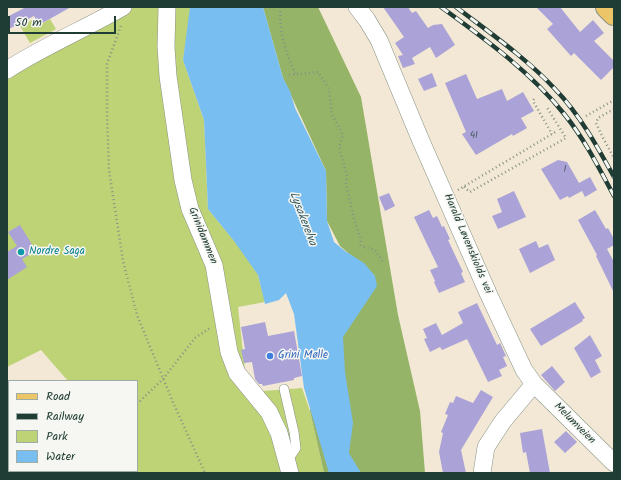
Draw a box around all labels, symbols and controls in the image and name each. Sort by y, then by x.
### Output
scale bar [10,8,118,34]
text: 50 m [15,13,42,32]
house number: 41 [470,131,478,141]
house number: 1 [564,165,566,175]
water label: Lysakerelva [285,190,319,248]
street label: Harald Løvenskiolds vei [440,192,494,296]
street label: Grinidammen [185,206,219,266]
place label: Nordre Saga [29,245,85,259]
marker: Nordre Saga [16,247,26,257]
place label: Grini Mølle [278,349,328,363]
marker: Grini Mølle [265,351,275,361]
legend [8,380,138,472]
text: Road [46,387,70,406]
street label: Melumveien [550,400,598,448]
text: Railway [46,407,84,426]
text: Park [46,427,68,446]
text: Water [46,447,75,466]

